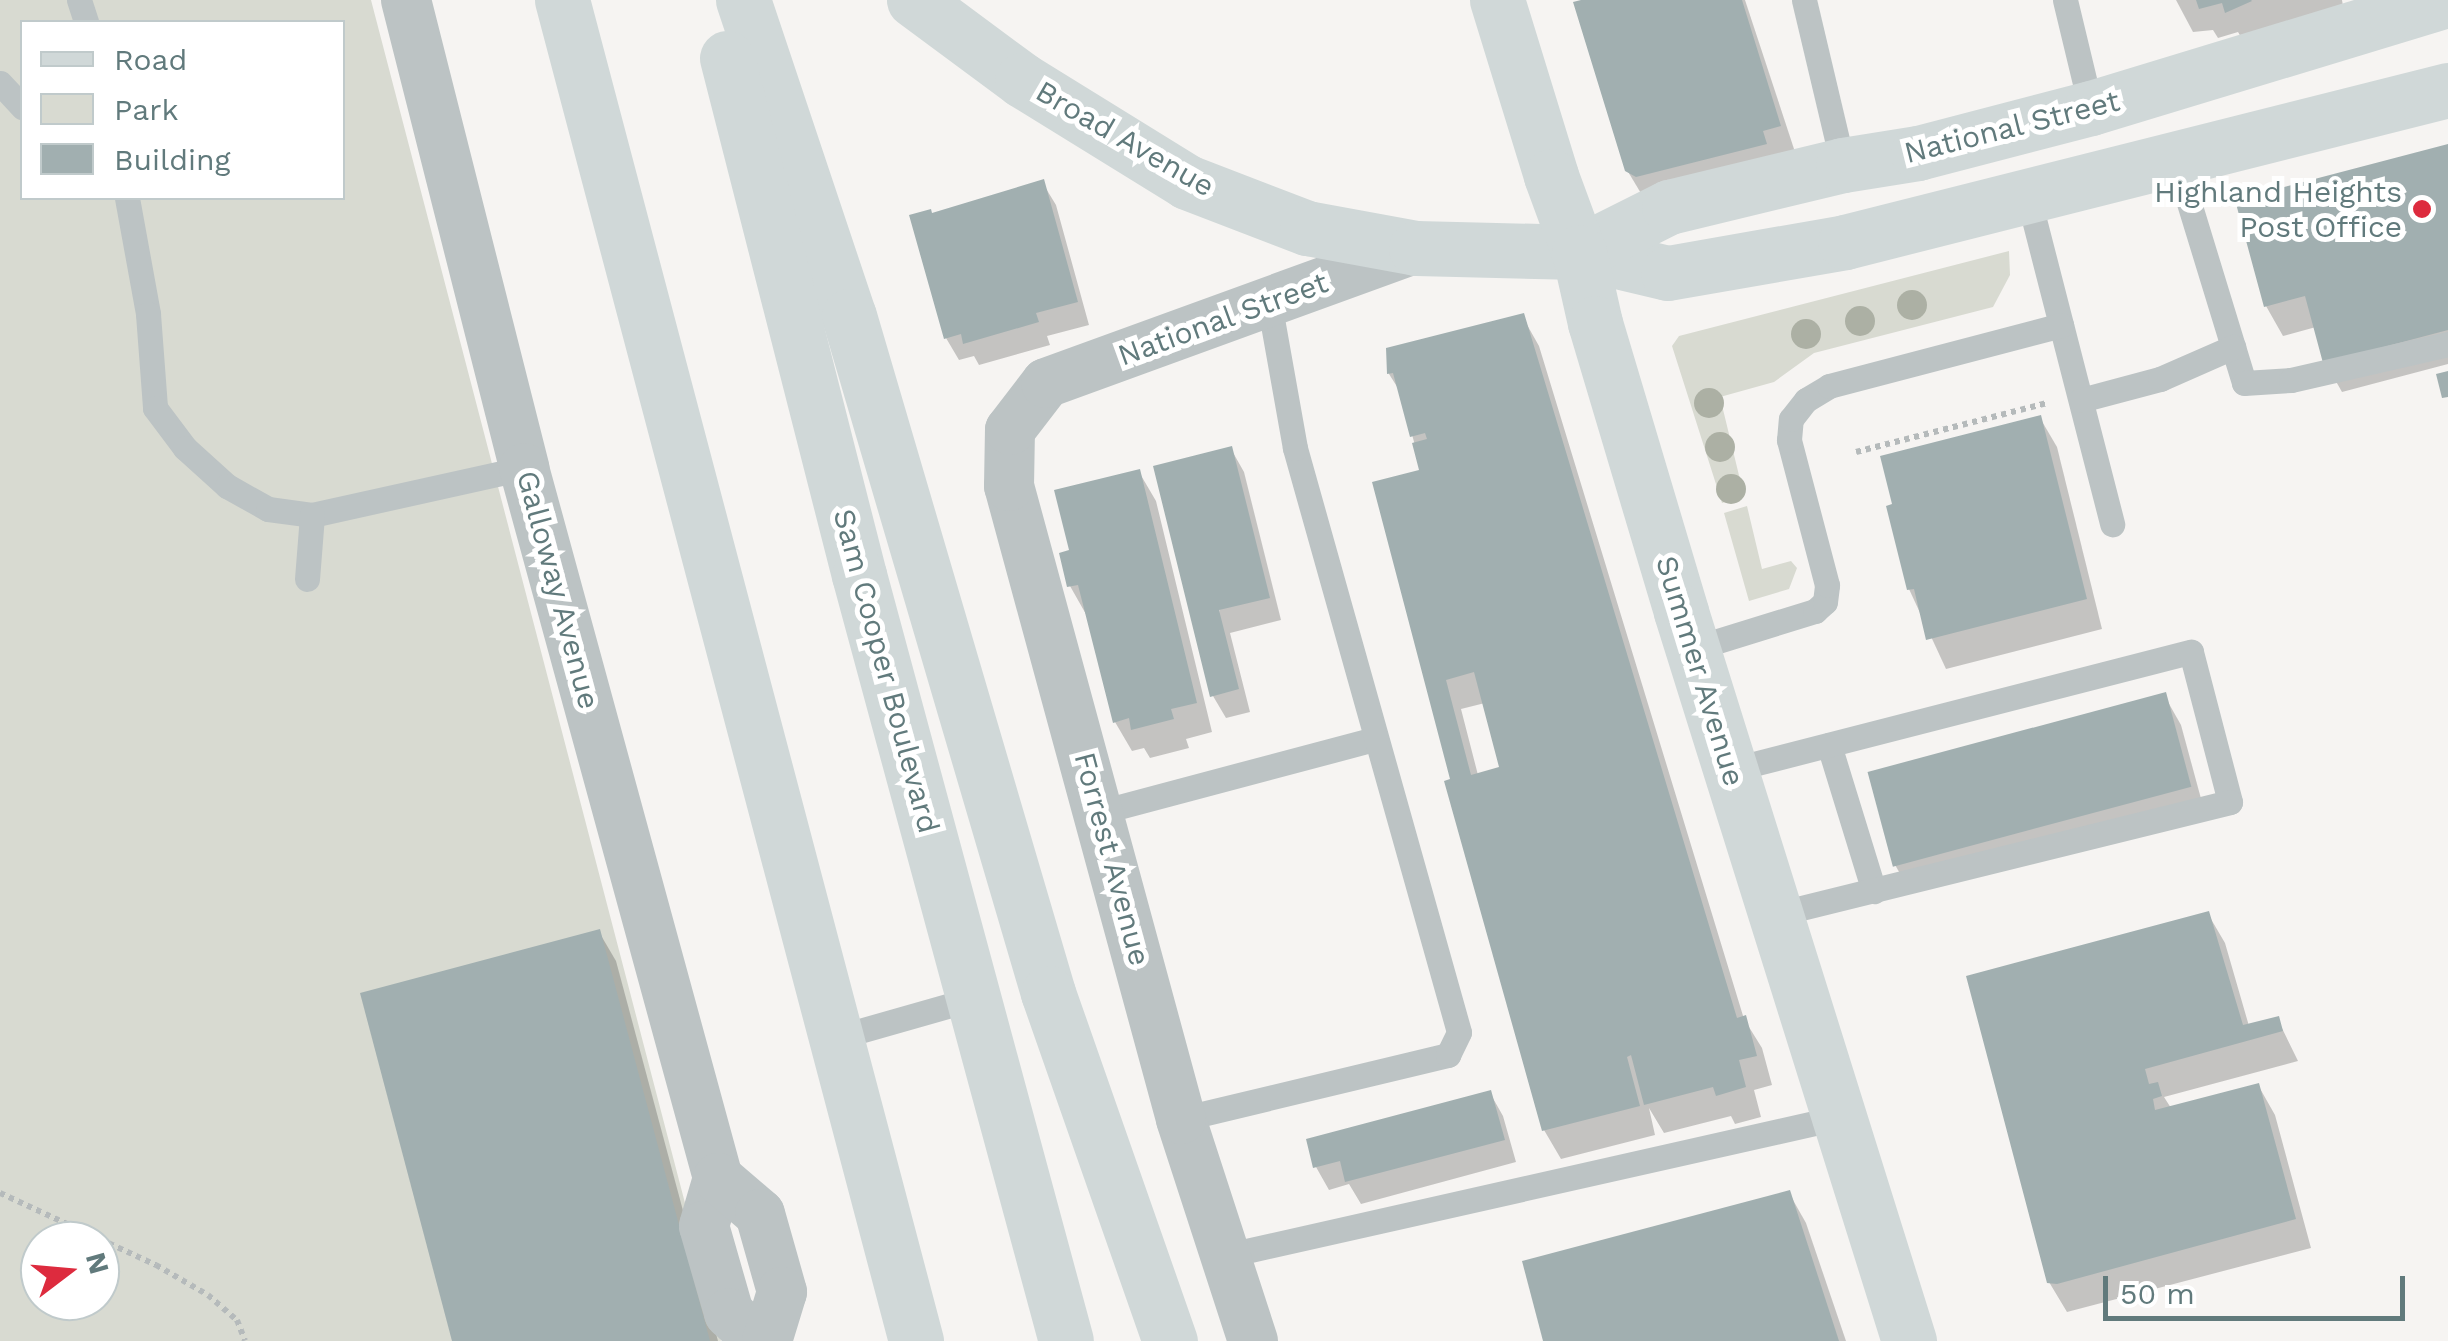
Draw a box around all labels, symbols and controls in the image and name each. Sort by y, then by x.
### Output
legend [20,20,345,200]
text: Road [114,42,187,77]
street label: Broad Avenue [1029,73,1221,205]
street label: National Street [1900,83,2124,171]
text: Park [114,92,179,127]
text: Building [114,142,231,177]
place label: Highland Heights Post Office [2154,174,2402,244]
marker: Highland Heights Post Office [2411,198,2433,220]
street label: National Street [1113,264,1333,374]
street label: Galloway Avenue [509,466,607,714]
street label: Sam Cooper Boulevard [825,505,947,837]
street label: Summer Avenue [1648,551,1752,791]
street label: Forrest Avenue [1066,748,1158,970]
north arrow [20,1221,120,1321]
text: N [79,1249,116,1278]
scale bar [2108,1256,2410,1318]
text: 50 m [2120,1276,2195,1311]

